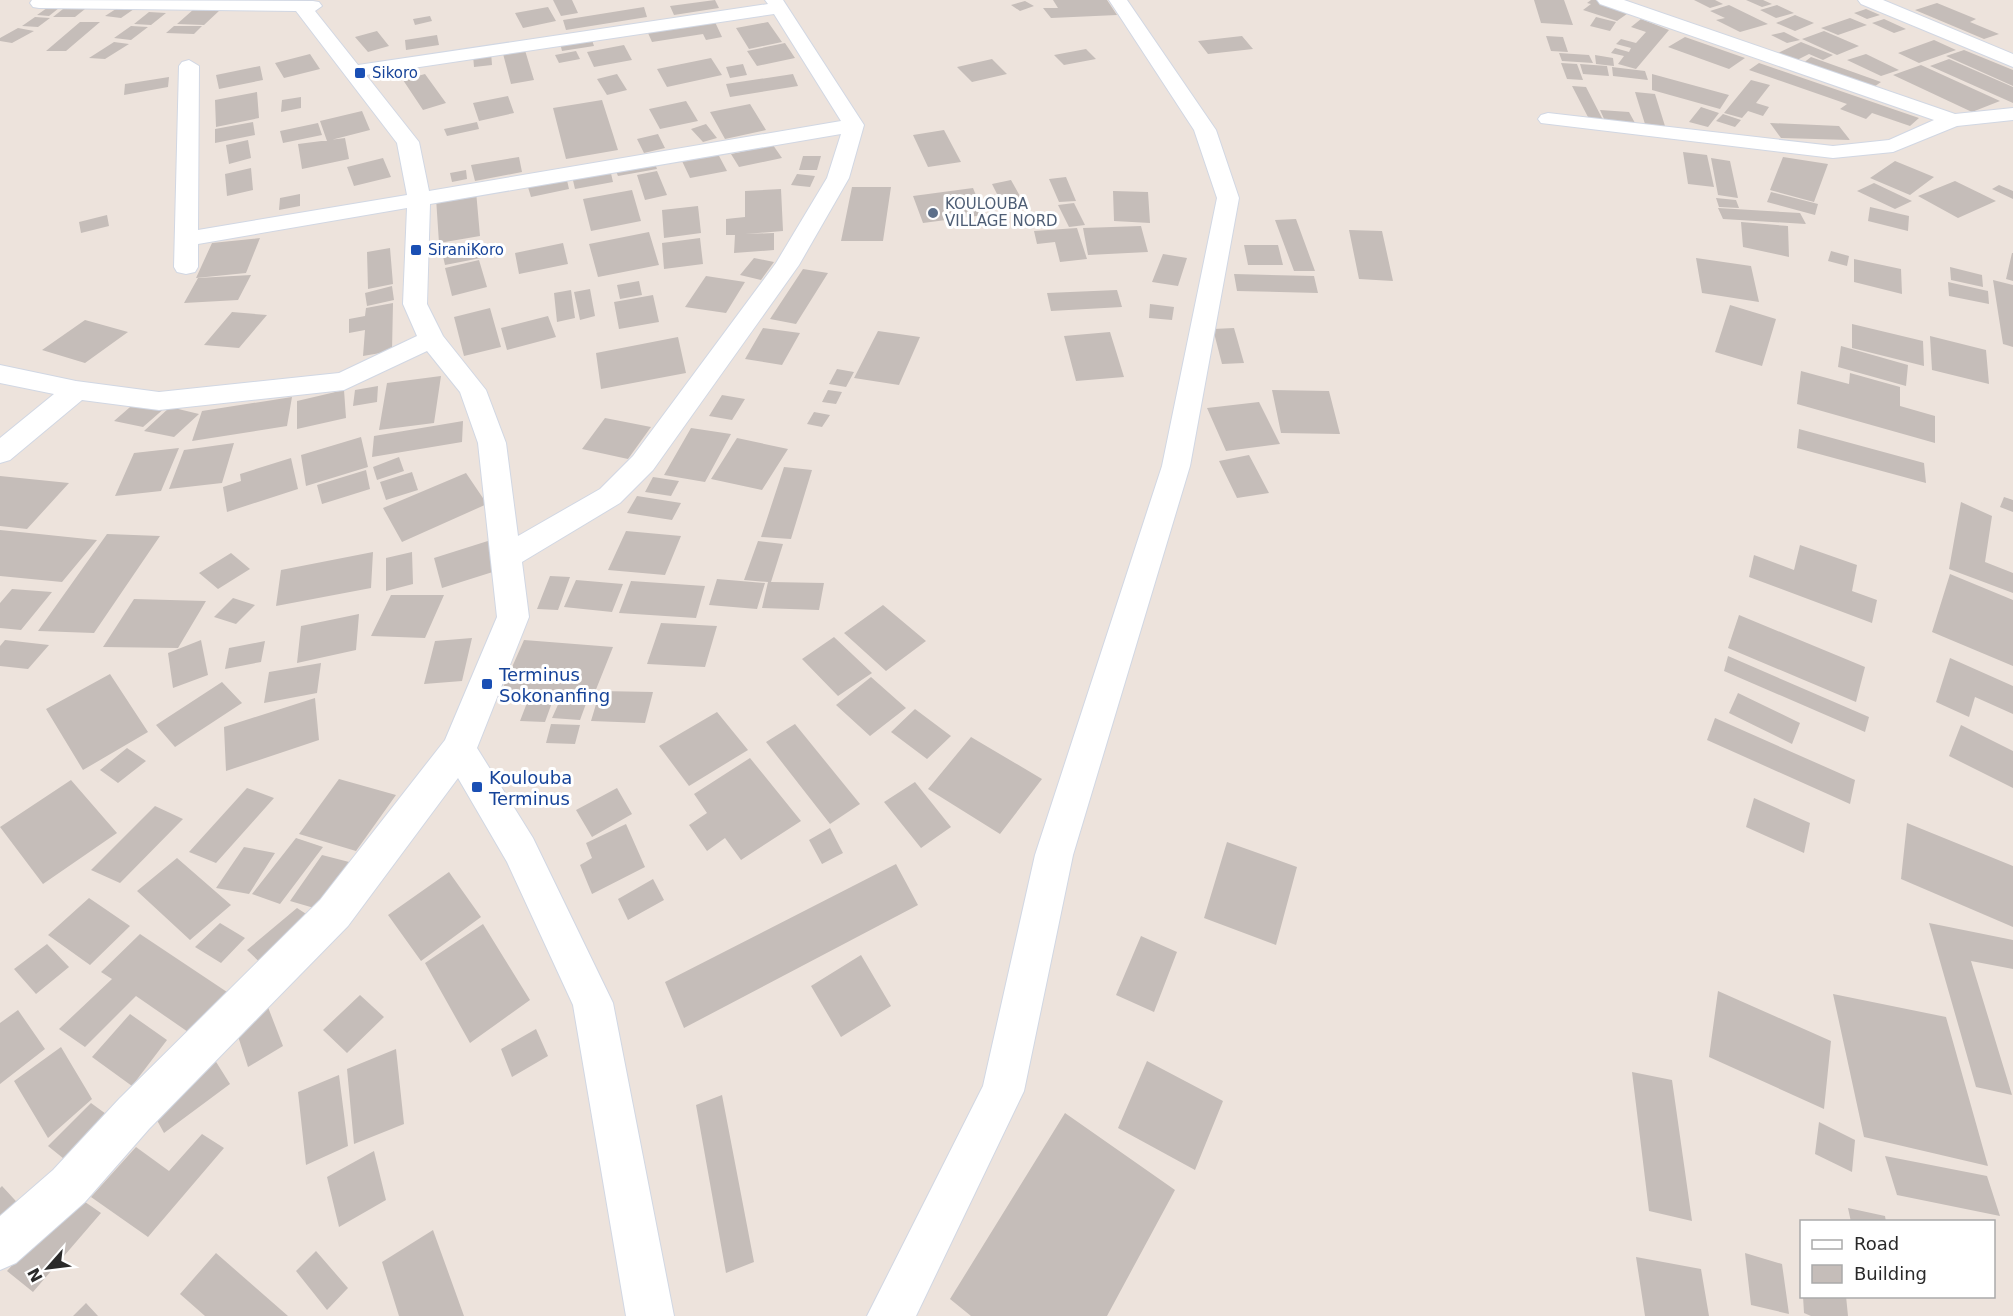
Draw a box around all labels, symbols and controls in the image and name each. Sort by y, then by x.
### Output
place label: Sikoro [372,64,418,82]
marker: Sikoro [353,66,367,80]
place label: KOULOUBA VILLAGE NORD [945,195,1058,230]
marker: KOULOUBA VILLAGE NORD [926,206,940,220]
place label: SiraniKoro [428,241,504,259]
marker: SiraniKoro [409,243,423,257]
place label: Terminus Sokonanfing [498,664,610,706]
marker: Terminus Sokonanfing [480,677,494,691]
place label: Koulouba Terminus [488,767,572,809]
marker: Koulouba Terminus [470,780,484,794]
legend [1800,1220,1995,1298]
text: Road [1854,1233,1899,1254]
north arrow [18,1238,78,1298]
text: Building [1854,1263,1927,1284]
text: N [24,1264,47,1285]

